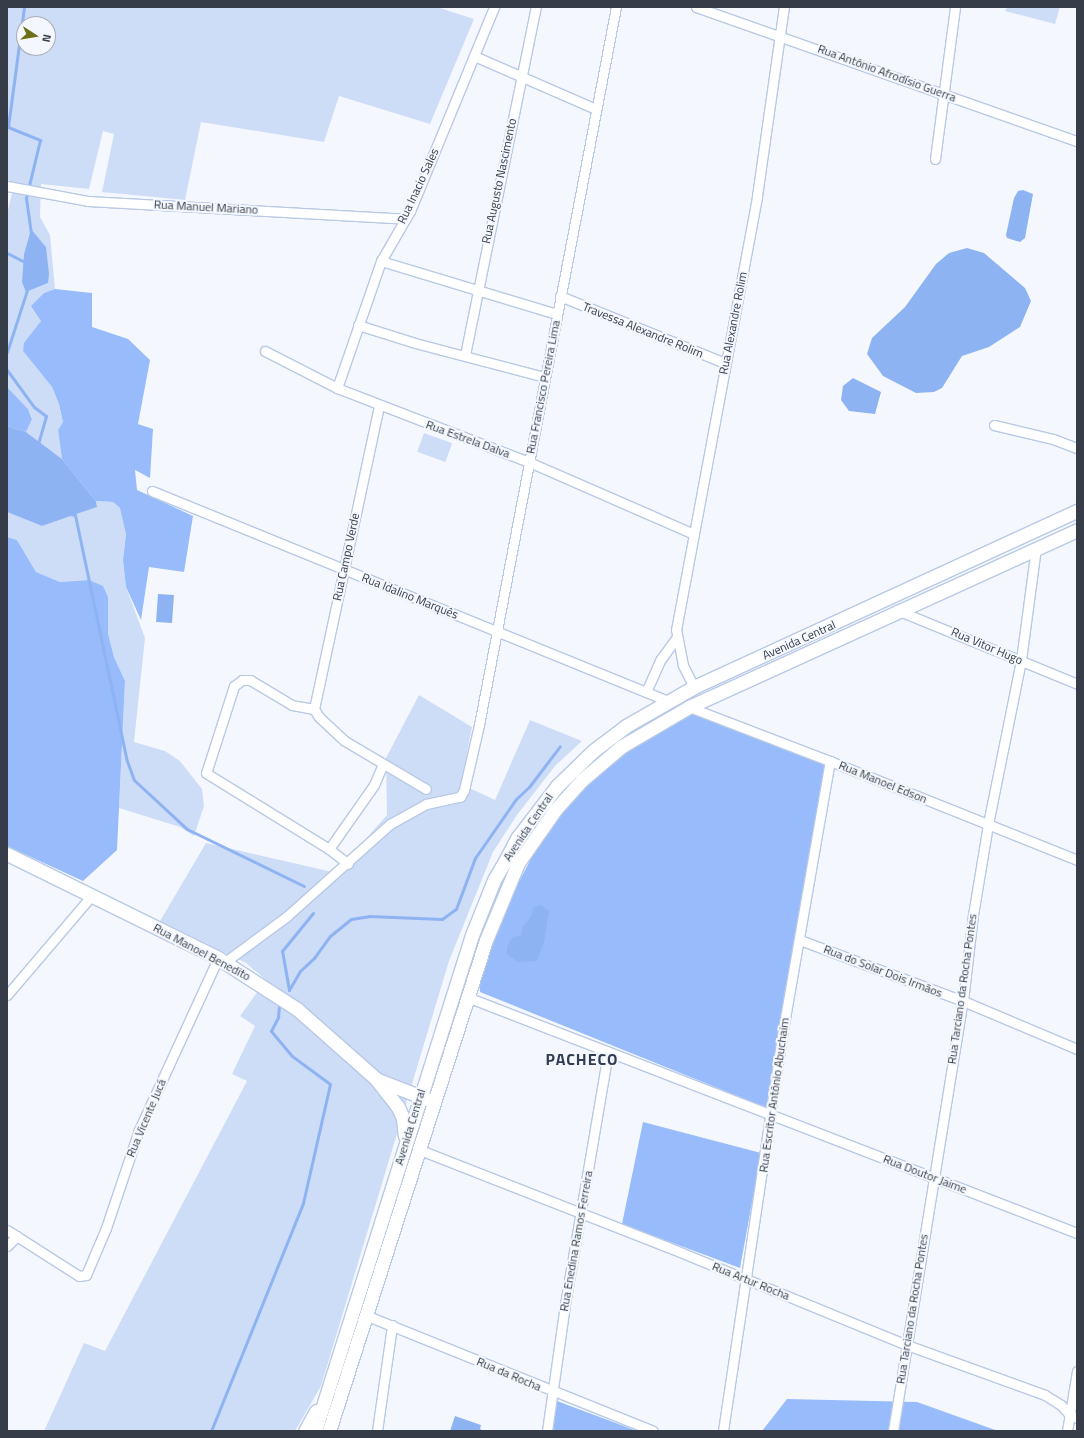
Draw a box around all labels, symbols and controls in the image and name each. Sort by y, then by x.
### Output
north arrow [16,16,56,56]
text: N [38,33,55,44]
street label: Rua Antônio Afrodísio Guerra [816,41,958,105]
street label: Rua Augusto Nascimento [479,117,519,245]
street label: Rua Inacio Sales [394,146,442,226]
street label: Rua Manuel Mariano [153,197,259,217]
street label: Rua Alexandre Rolim [716,270,750,376]
street label: Travessa Alexandre Rolim [581,299,705,361]
street label: Rua Francisco Pereira Lima [523,319,563,455]
street label: Rua Estrela Dalva [424,417,512,461]
street label: Rua Campo Verde [330,512,362,602]
street label: Rua Idalino Marquês [360,570,460,622]
street label: Avenida Central [760,617,838,663]
street label: Rua Vitor Hugo [949,624,1025,668]
street label: Rua Manoel Edson [837,758,929,806]
street label: Avenida Central [500,790,556,864]
street label: Rua Tarciano da Rocha Pontes [944,913,980,1065]
street label: Rua Manoel Benedito [151,920,253,984]
street label: Rua do Solar Dois Irmãos [822,942,944,1000]
street label: Rua Escritor Antônio Abuchaim [756,1017,792,1173]
district label: PACHECO [546,1049,618,1069]
street label: Rua Vicente Jucá [123,1077,169,1159]
street label: Avenida Central [392,1087,428,1167]
street label: Rua Doutor Jaime [881,1151,969,1197]
street label: Rua Enedina Ramos Ferreira [557,1169,595,1313]
street label: Rua Tarciano da Rocha Pontes [893,1233,931,1385]
street label: Rua Artur Rocha [710,1259,792,1303]
street label: Rua da Rocha [475,1354,543,1394]

